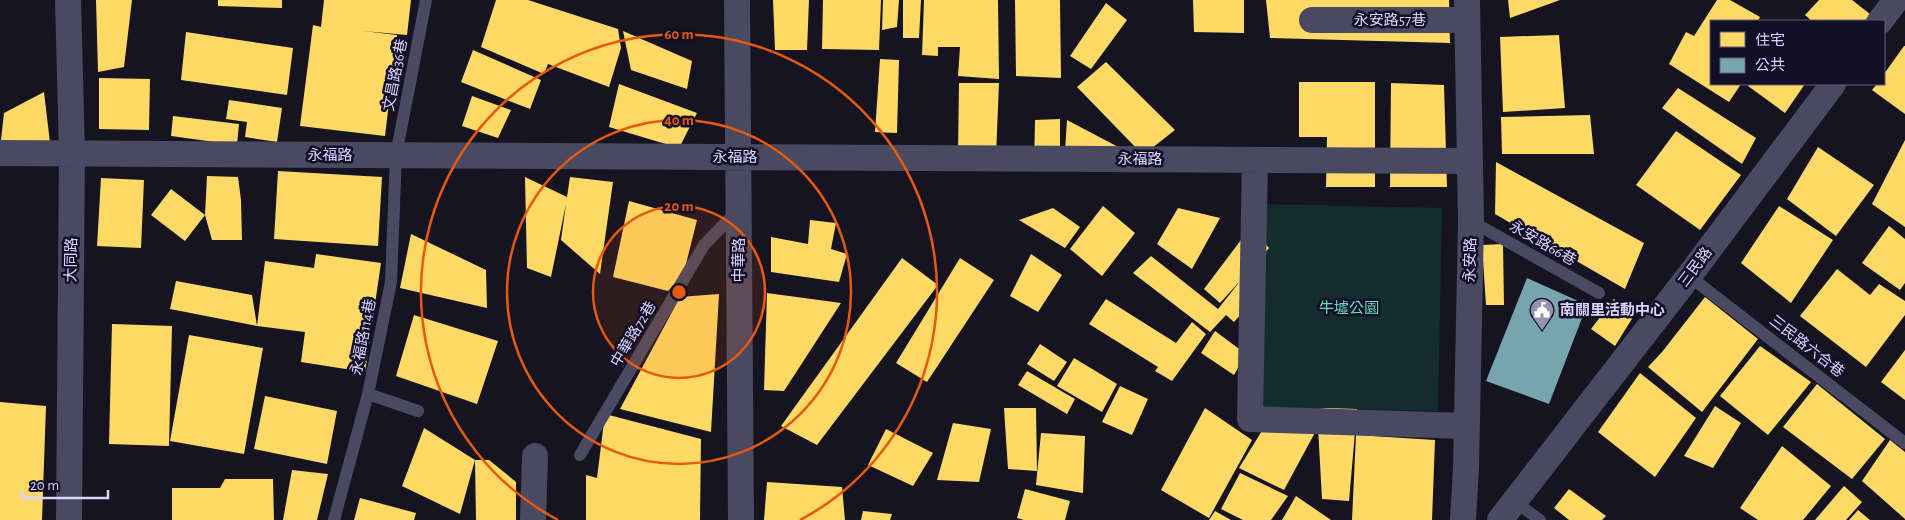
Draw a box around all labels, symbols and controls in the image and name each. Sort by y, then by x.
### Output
street label: 永安路57巷 [1354,12,1426,28]
legend [1710,20,1885,85]
text: 60 m [664,27,694,42]
text: 住宅 [1755,32,1785,48]
street label: 文昌路36巷 [380,38,410,112]
text: 公共 [1755,57,1785,73]
text: 40 m [664,113,694,128]
street label: 永福路 [307,147,353,163]
street label: 永福路 [712,149,758,165]
street label: 永福路 [1117,151,1163,167]
text: 20 m [664,199,694,214]
street label: 永安路66巷 [1507,218,1579,268]
street label: 大同路 [63,237,79,283]
street label: 中華路 [731,237,747,283]
street label: 永安路 [1462,237,1478,283]
street label: 三民路 [1675,244,1715,290]
centre of rings [670,283,688,301]
street label: 永福路114巷 [348,297,378,377]
public building icon: 南關里活動中心 [1529,297,1555,331]
street label: 中華路72巷 [607,299,659,369]
park label: 牛墟公園 [1319,300,1379,316]
place label: 南關里活動中心 [1560,302,1665,318]
street label: 三民路六合巷 [1767,312,1847,380]
scale bar [22,468,109,500]
text: 20 m [30,478,59,493]

